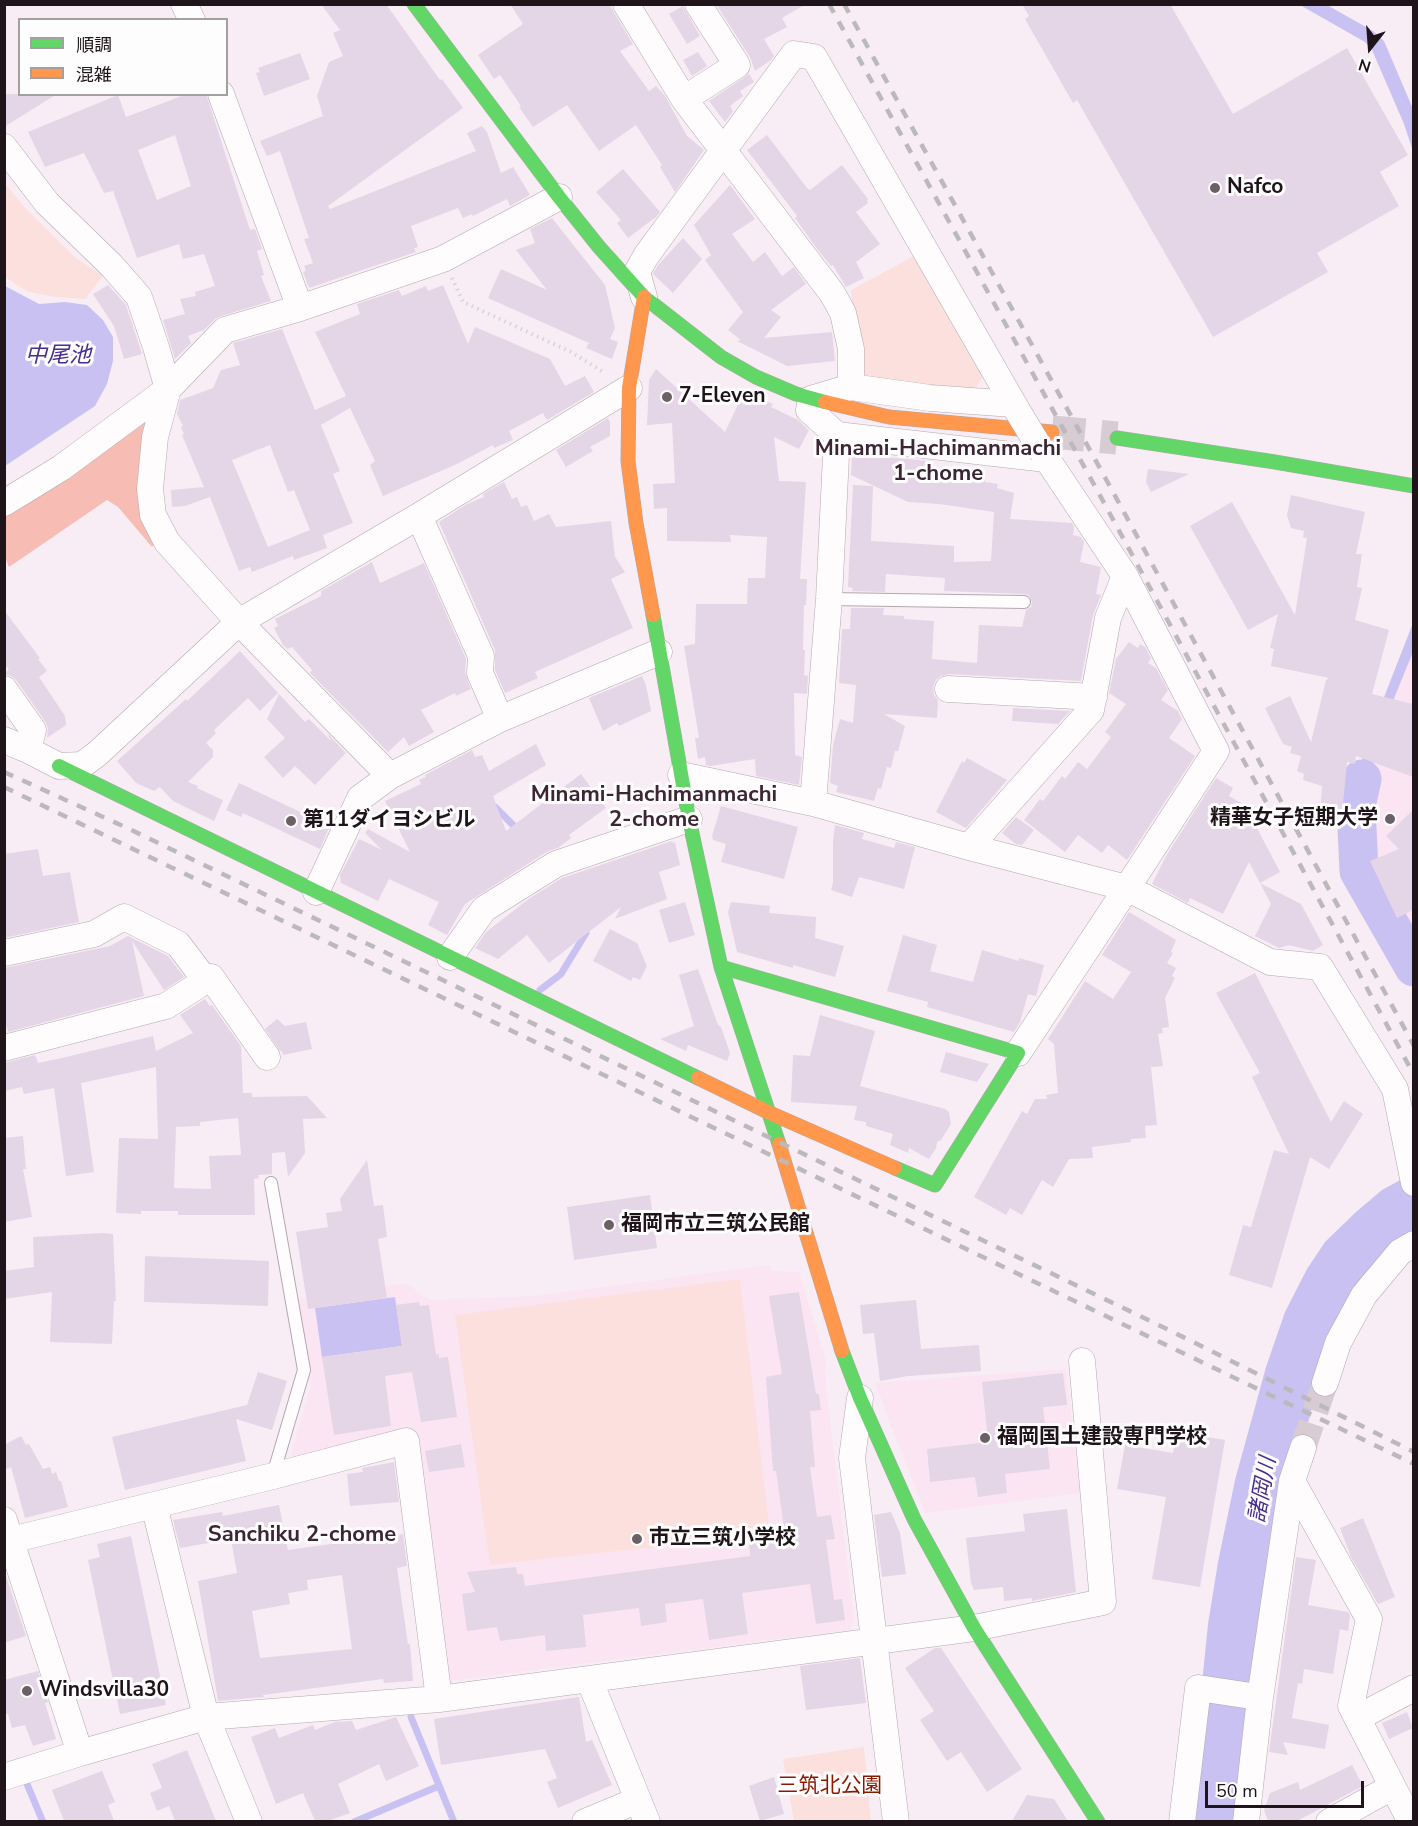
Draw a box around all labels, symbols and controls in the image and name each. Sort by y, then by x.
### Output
legend [18,18,228,96]
north arrow [1340,18,1400,78]
text: 順調 [76,33,112,57]
text: N [1356,53,1374,77]
text: 混雑 [76,63,112,87]
place label: Nafco [1227,175,1283,201]
marker: Nafco [1208,181,1222,195]
water label: 中尾池 [25,344,91,370]
place label: 7-Eleven [679,384,766,410]
marker: 7-Eleven [660,390,674,404]
district label: Minami-Hachimanmachi 1-chome [815,437,1061,488]
district label: Minami-Hachimanmachi 2-chome [531,783,777,834]
place label: 精華女子短期大学 [1210,806,1378,832]
place label: 第11ダイヨシビル [303,808,475,834]
marker: 精華女子短期大学 [1383,812,1397,826]
marker: 第11ダイヨシビル [284,814,298,828]
place label: 福岡市立三筑公民館 [621,1212,810,1238]
marker: 福岡市立三筑公民館 [602,1218,616,1232]
place label: 福岡国土建設専門学校 [997,1425,1207,1451]
marker: 福岡国土建設専門学校 [978,1431,992,1445]
water label: 諸岡川 [1245,1455,1283,1525]
district label: Sanchiku 2-chome [208,1523,396,1549]
place label: 市立三筑小学校 [649,1526,796,1552]
marker: 市立三筑小学校 [630,1532,644,1546]
place label: Windsvilla30 [39,1678,169,1704]
marker: Windsvilla30 [20,1684,34,1698]
scale bar [1208,1769,1367,1807]
park label: 三筑北公園 [778,1774,882,1800]
text: 50 m [1216,1779,1258,1803]

